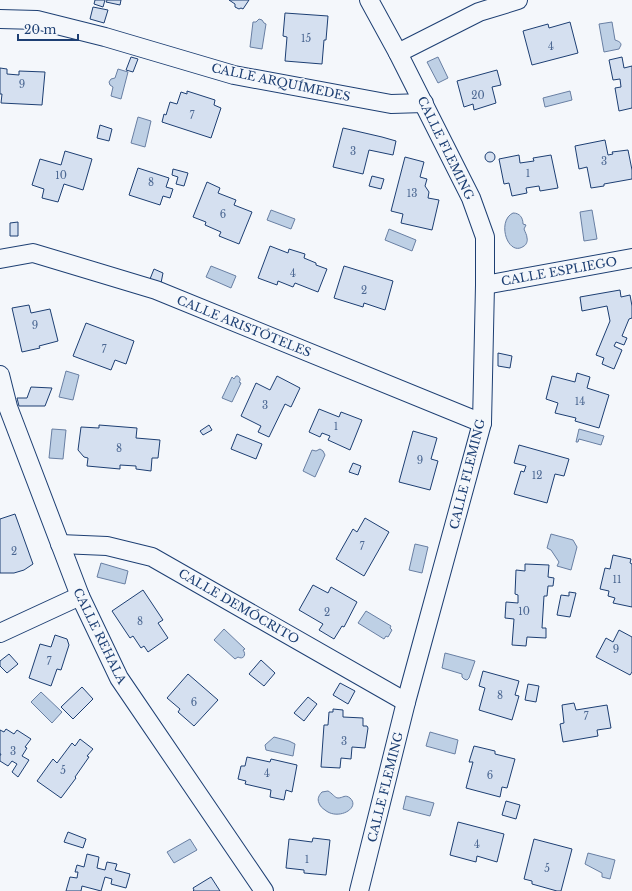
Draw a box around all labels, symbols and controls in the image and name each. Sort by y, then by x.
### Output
scale bar [18,16,78,42]
text: 20 m [24,22,56,37]
house number: 15 [301,32,311,45]
house number: 4 [548,40,554,53]
street label: CALLE ARQUÍMEDES [210,59,352,104]
house number: 9 [19,78,25,91]
house number: 20 [471,89,485,102]
street label: CALLE FLEMING [414,94,478,203]
house number: 7 [189,109,195,122]
house number: 3 [350,145,356,158]
house number: 3 [601,155,607,168]
house number: 1 [526,167,530,180]
house number: 10 [55,169,67,182]
house number: 8 [148,176,154,189]
house number: 13 [407,187,417,200]
house number: 6 [220,208,226,221]
street label: CALLE ESPLIEGO [500,253,618,289]
house number: 4 [290,267,296,280]
house number: 2 [361,284,367,297]
street label: CALLE ARISTÓTELES [175,291,314,360]
house number: 9 [32,319,38,332]
house number: 7 [101,343,107,356]
house number: 14 [575,395,585,408]
house number: 3 [262,399,268,412]
street label: CALLE FLEMING [446,417,488,531]
house number: 1 [334,420,338,433]
house number: 8 [116,442,122,455]
house number: 9 [417,454,423,467]
house number: 12 [532,469,542,482]
house number: 7 [359,540,365,553]
house number: 2 [11,545,17,558]
street label: CALLE DEMÓCRITO [176,564,303,647]
house number: 11 [613,573,621,586]
street label: CALLE REHALA [70,586,130,687]
house number: 10 [518,605,530,618]
house number: 2 [324,606,330,619]
house number: 8 [137,615,143,628]
house number: 9 [613,643,619,656]
house number: 7 [46,655,52,668]
house number: 8 [497,689,503,702]
house number: 6 [191,696,197,709]
house number: 7 [583,710,589,723]
street label: CALLE FLEMING [364,730,406,844]
house number: 3 [341,735,347,748]
house number: 3 [10,745,16,758]
house number: 5 [60,764,66,777]
house number: 4 [264,767,270,780]
house number: 6 [487,769,493,782]
house number: 4 [474,838,480,851]
house number: 1 [305,853,309,866]
house number: 5 [544,862,550,875]

